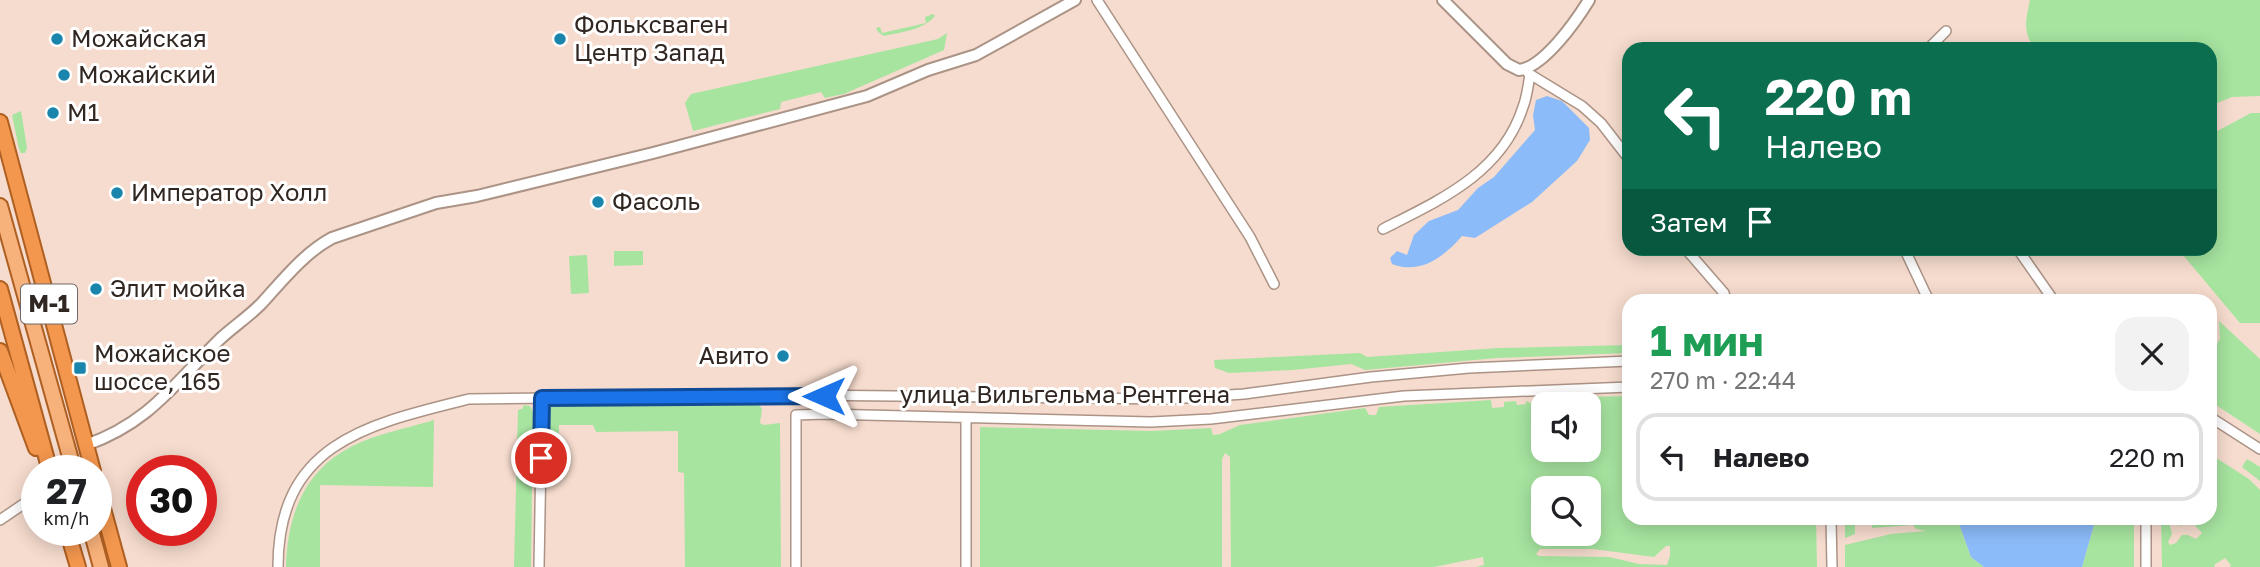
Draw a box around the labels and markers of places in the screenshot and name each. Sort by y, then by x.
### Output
place label: Фольксваген Центр Запад [574,9,728,66]
place label: Можайская [71,23,207,52]
marker: Можайская [49,31,65,47]
marker: Фольксваген Центр Запад [552,31,568,47]
place label: Можайский [78,59,216,88]
marker: Можайский [56,67,72,83]
place label: М1 [67,97,99,126]
marker: М1 [45,105,61,121]
place label: Император Холл [131,177,327,206]
marker: Император Холл [109,185,125,201]
place label: Фасоль [612,186,700,215]
marker: Фасоль [590,194,606,210]
place label: Элит мойка [110,273,245,302]
marker: Элит мойка [88,281,104,297]
place label: Можайское шоссе, 165 [94,338,230,395]
place label: Авито [699,340,769,369]
marker: Авито [775,348,791,364]
marker: Можайское шоссе, 165 [72,360,88,376]
pin [511,428,571,488]

